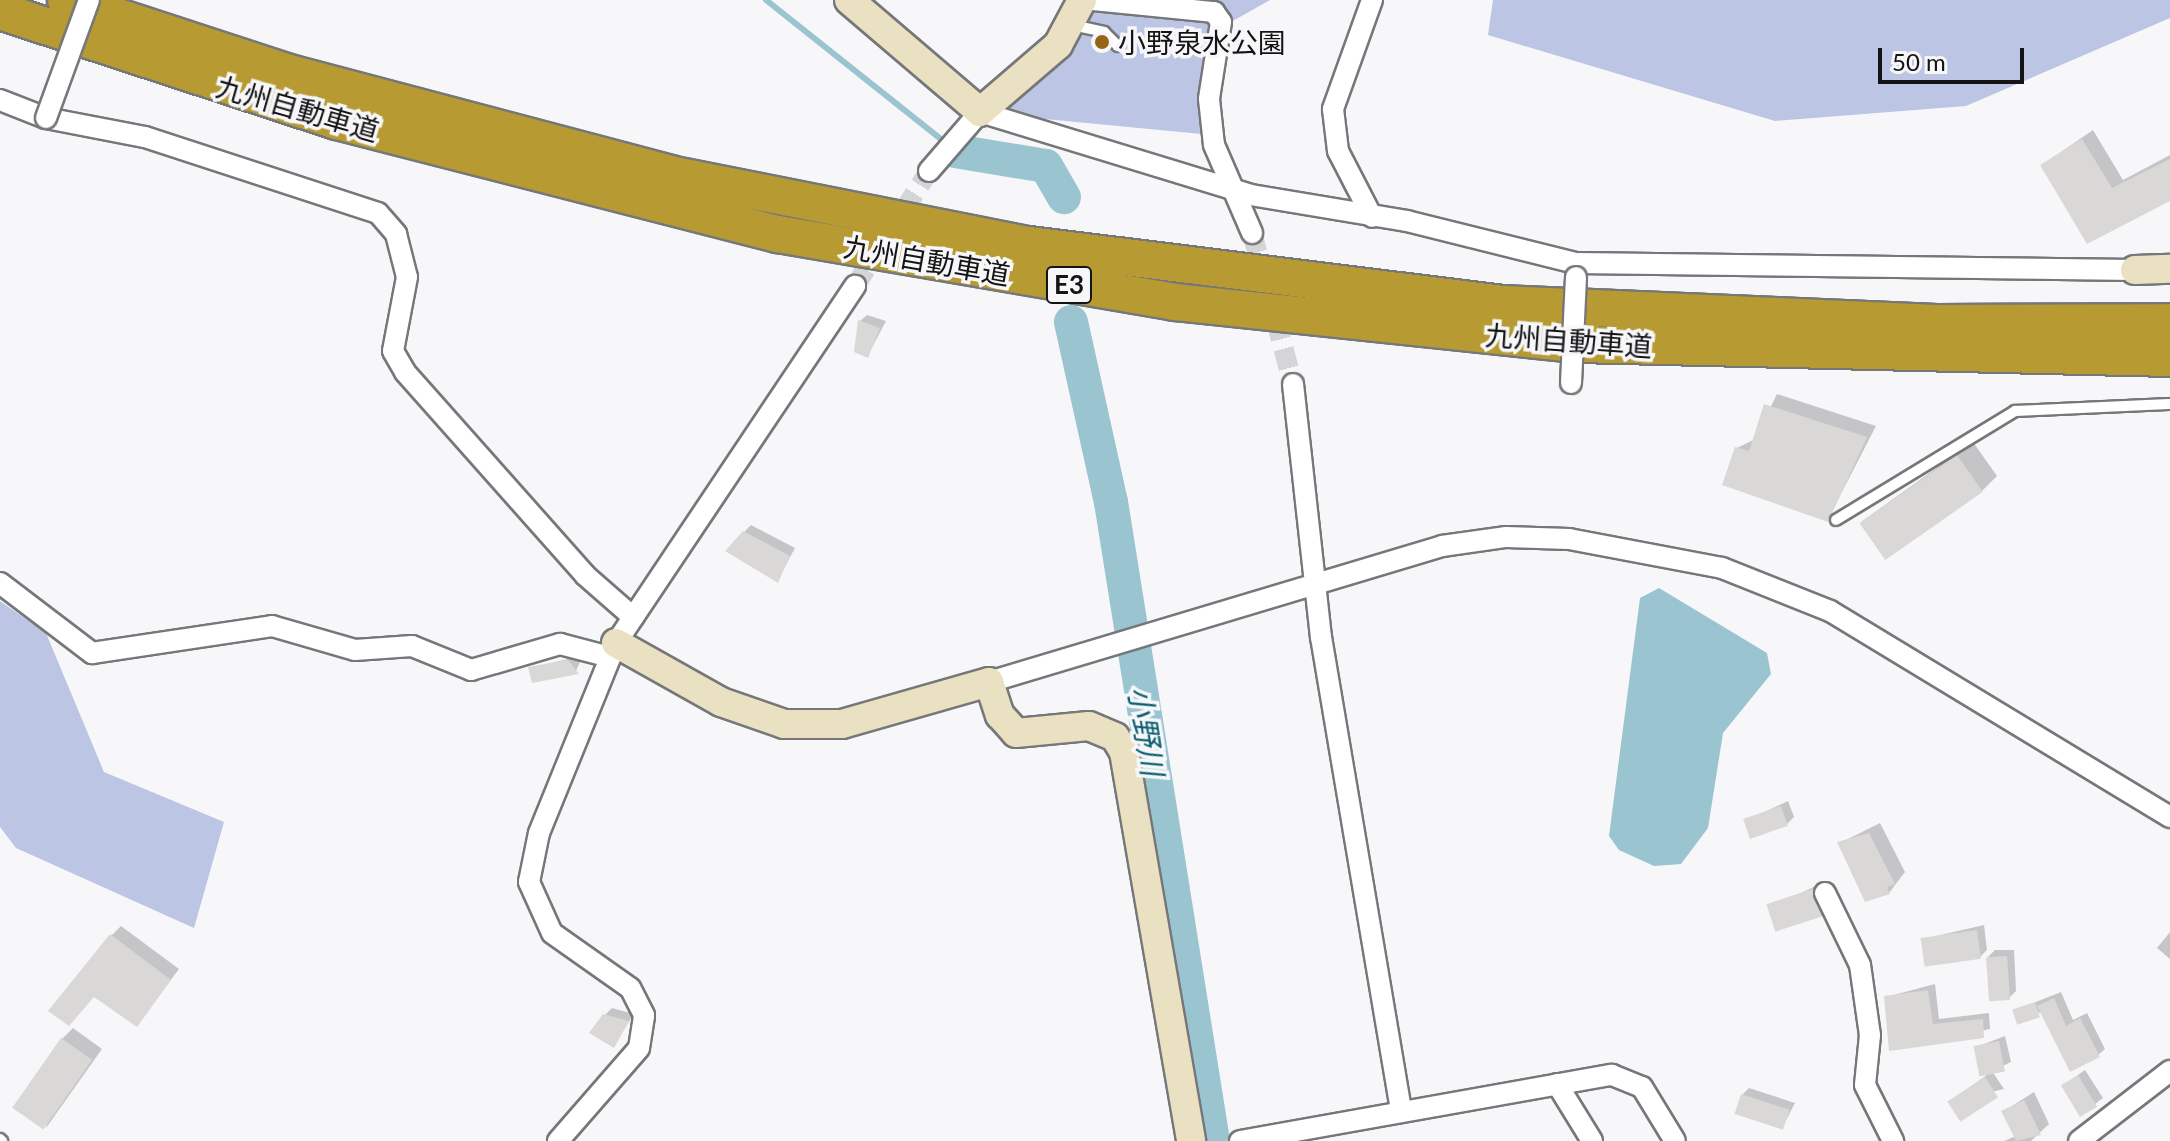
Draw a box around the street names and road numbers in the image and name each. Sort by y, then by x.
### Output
street label: 九州自動車道 [213,69,383,147]
street label: 九州自動車道 [841,229,1013,291]
road number: E3 [1045,263,1093,307]
street label: 九州自動車道 [1484,317,1654,363]

